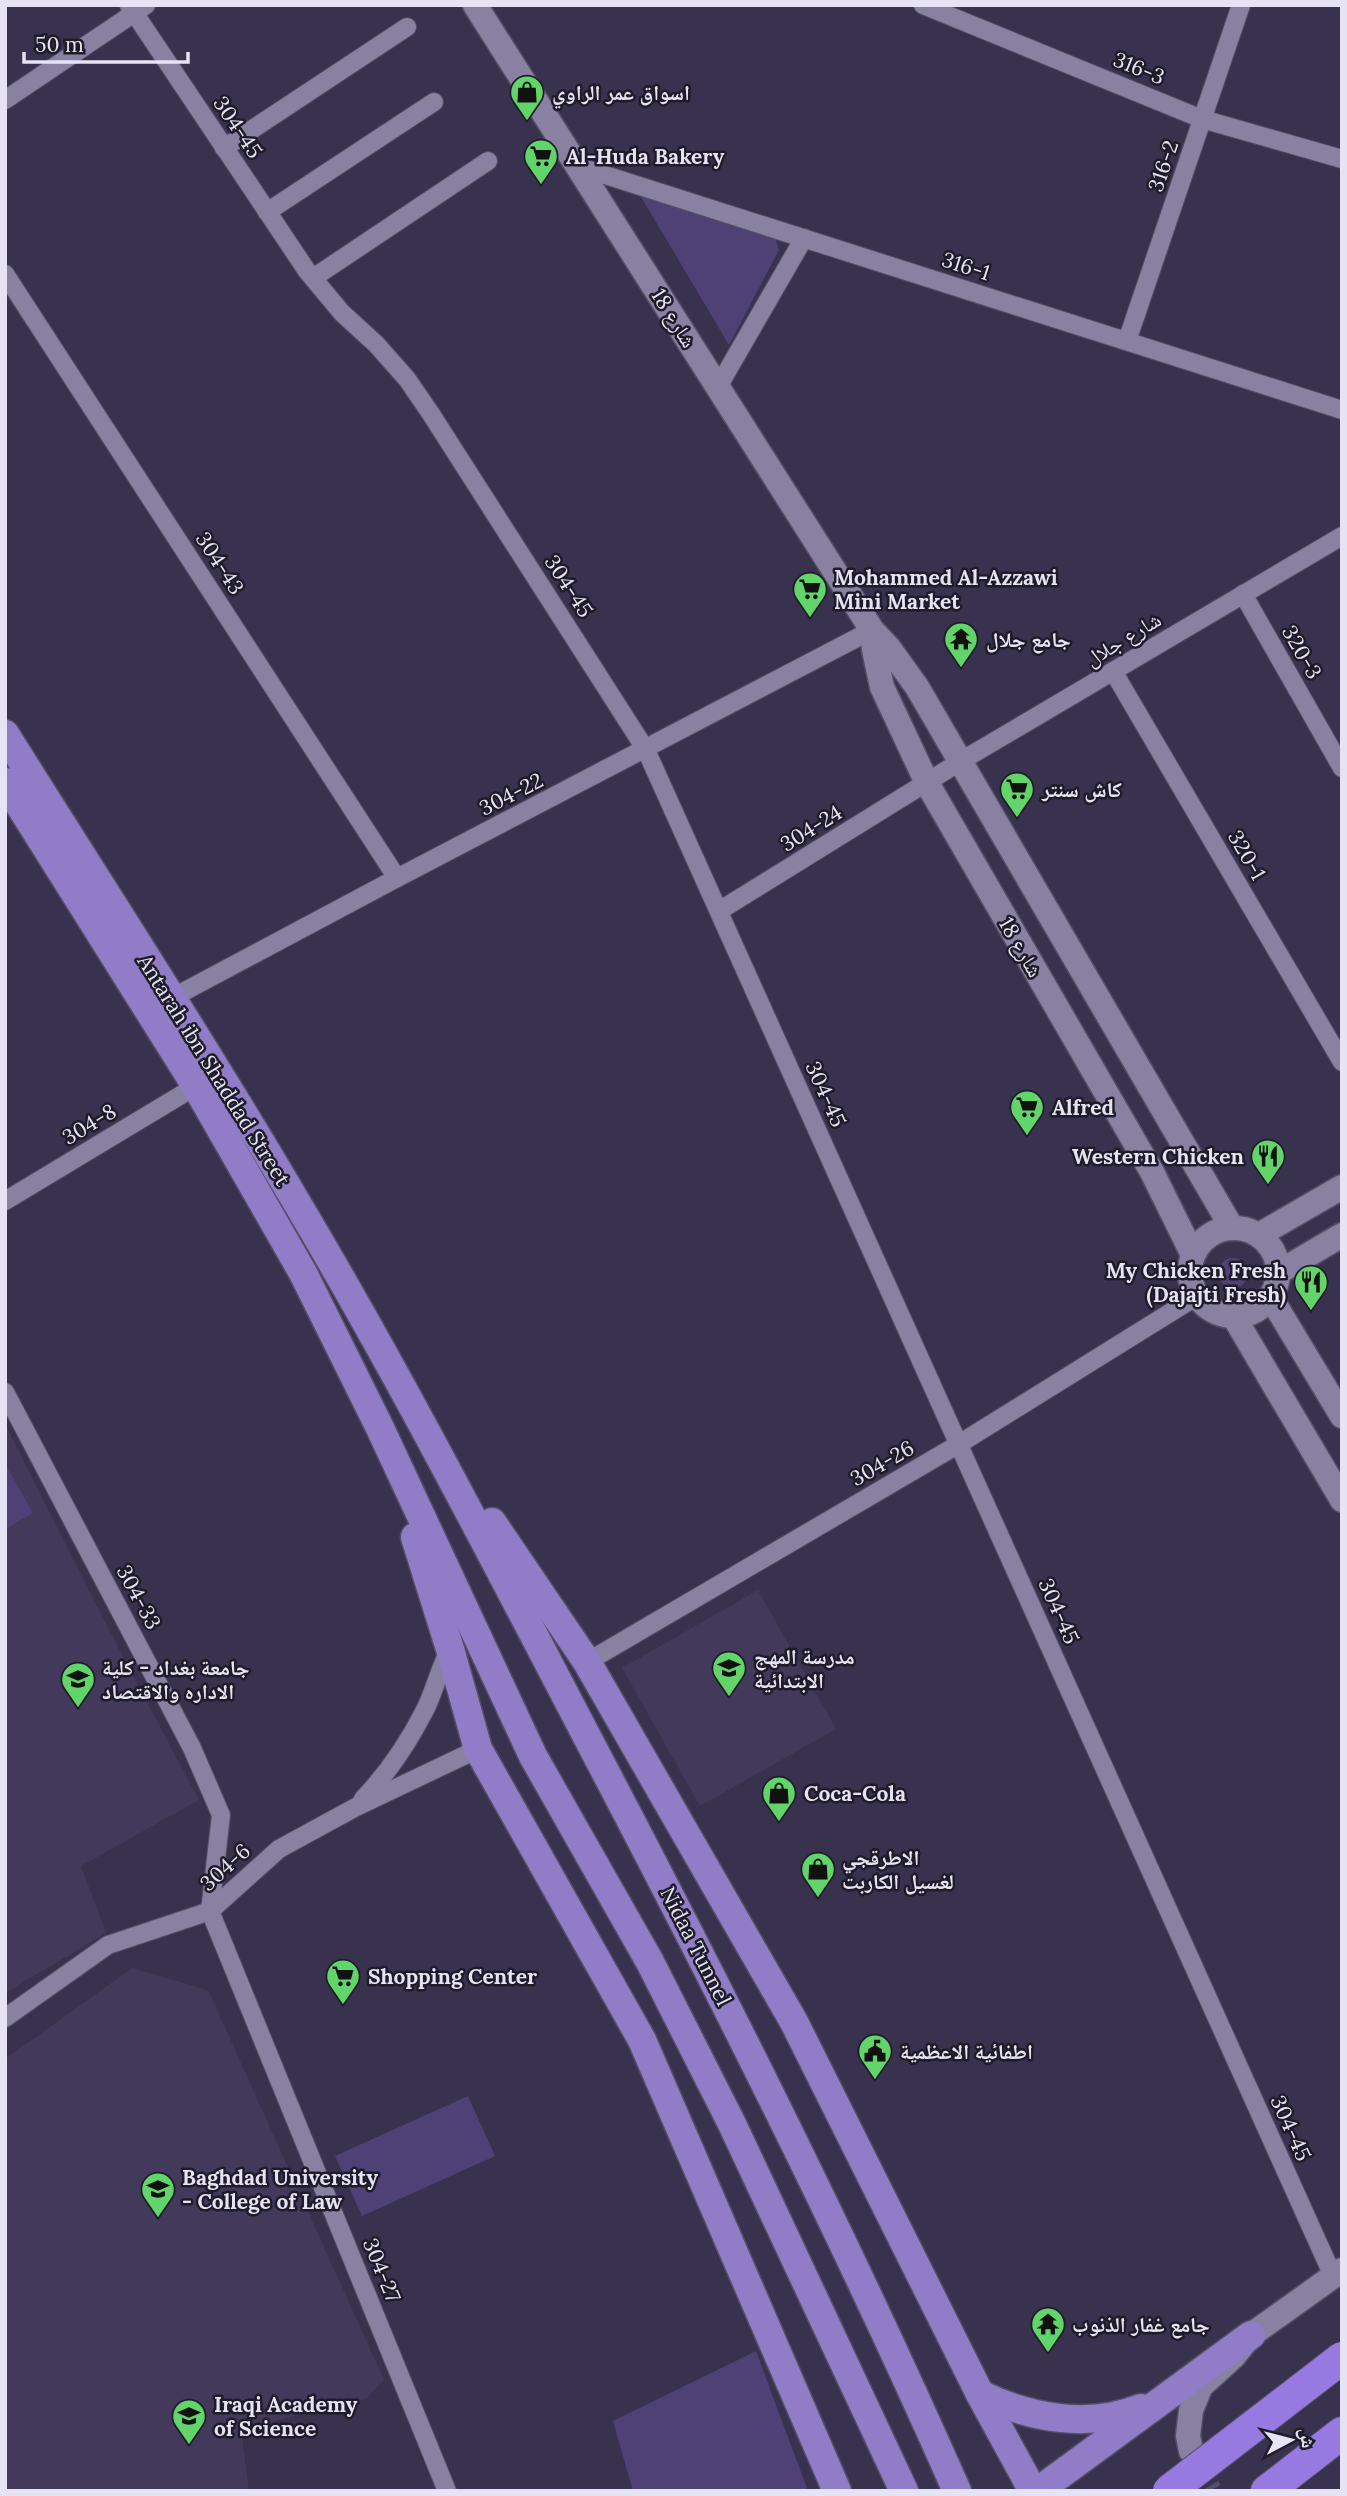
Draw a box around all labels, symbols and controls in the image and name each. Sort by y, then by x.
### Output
scale bar [24,21,189,65]
text: 50 m [35,31,84,58]
street label: 316-3 [1109,46,1169,90]
shop icon: اسواق عمر الراوي [508,73,546,122]
place label: اسواق عمر الراوي [552,79,690,109]
street label: 304-45 [207,91,269,163]
supermarket icon: Al-Huda Bakery [522,137,560,186]
street label: 316-2 [1142,137,1184,195]
place label: Al-Huda Bakery [566,143,725,170]
street label: 316-1 [939,246,993,286]
street label: شارع 18 [645,283,703,353]
street label: 304-43 [190,527,250,599]
street label: 304-45 [539,550,599,622]
place label: Mohammed Al-Azzawi Mini Market [834,564,1058,615]
supermarket icon: Mohammed Al-Azzawi Mini Market [791,570,829,619]
street label: شارع جلال [1080,606,1166,672]
temple icon: جامع جلال [942,620,980,669]
street label: 320-3 [1276,620,1328,684]
place label: جامع جلال [986,626,1071,654]
street label: 304-22 [474,766,548,822]
supermarket icon: كاش سنتر [998,770,1036,819]
place label: كاش سنتر [1041,776,1122,803]
street label: 304-24 [775,799,847,857]
street label: 320-1 [1222,825,1272,885]
street label: شارع 18 [993,912,1049,982]
street label: Antarah ibn Shaddad Street [131,948,297,1191]
street label: 304-45 [800,1057,852,1131]
supermarket icon: Alfred [1008,1088,1046,1137]
place label: Alfred [1052,1094,1114,1121]
street label: 304-8 [57,1097,121,1151]
restaurant icon: Western Chicken [1249,1137,1287,1186]
place label: Western Chicken [1072,1143,1244,1170]
place label: My Chicken Fresh (Dajajti Fresh) [1106,1257,1286,1308]
restaurant icon: My Chicken Fresh (Dajajti Fresh) [1292,1263,1330,1312]
street label: 304-26 [845,1434,919,1492]
street label: 304-33 [111,1560,167,1634]
street label: 304-45 [1033,1574,1085,1648]
place label: مدرسة المهج الابتدائية [754,1643,855,1694]
school or university icon: مدرسة المهج الابتدائية [710,1649,748,1698]
place label: جامعة بغداد - كلية الاداره والاقتصاد [102,1654,250,1705]
school or university icon: جامعة بغداد - كلية الاداره والاقتصاد [59,1660,97,1709]
shop icon: Coca-Cola [760,1774,798,1823]
place label: Coca-Cola [804,1780,906,1807]
street label: 304-6 [194,1837,256,1897]
place label: الاطرقجي لغسيل الكاربت [842,1844,954,1895]
shop icon: الاطرقجي لغسيل الكاربت [799,1850,837,1899]
street label: Nidaa Tunnel [654,1882,738,2010]
supermarket icon: Shopping Center [324,1957,362,2006]
place label: Shopping Center [368,1963,537,1990]
public building icon: اطفائية الاعظمية [856,2032,894,2081]
place label: اطفائية الاعظمية [900,2038,1033,2065]
street label: 304-45 [1265,2091,1317,2165]
place label: Baghdad University - College of Law [182,2164,379,2215]
school or university icon: Baghdad University - College of Law [139,2170,177,2219]
street label: 304-27 [357,2234,407,2306]
temple icon: جامع غفار الذنوب [1029,2305,1067,2354]
place label: جامع غفار الذنوب [1072,2311,1210,2339]
place label: Iraqi Academy of Science [214,2391,358,2442]
school or university icon: Iraqi Academy of Science [170,2397,208,2446]
north arrow [1256,2405,1326,2475]
text: ش [1295,2426,1321,2449]

